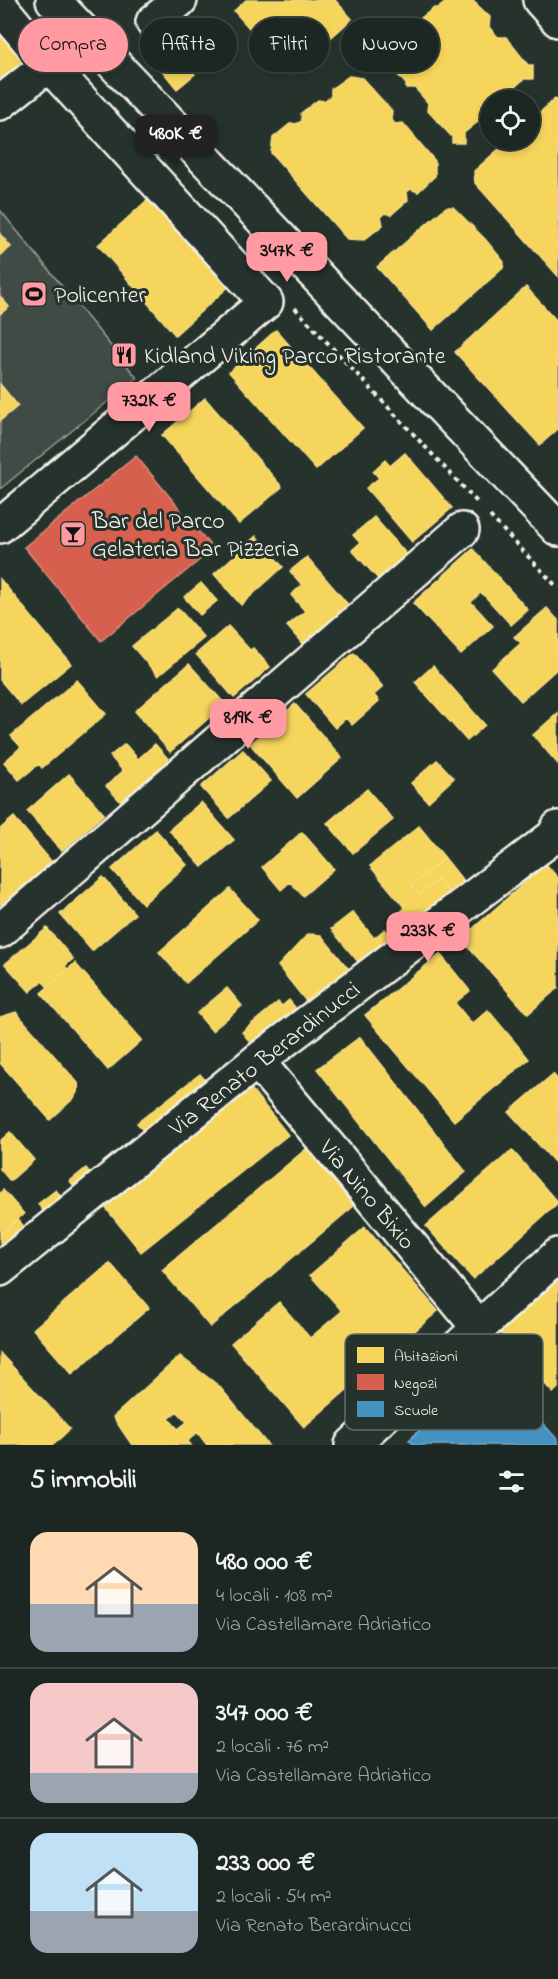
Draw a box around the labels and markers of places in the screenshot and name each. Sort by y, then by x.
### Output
pin: 480K € [127,115,225,166]
pin: 347K € [238,232,336,283]
sports icon: Policenter [19,279,49,309]
place label: Policenter [54,279,147,314]
restaurant icon: Kidland Viking Parco Ristorante [109,340,139,370]
place label: Kidland Viking Parco Ristorante [144,340,446,375]
pin: 732K € [100,382,198,433]
place label: Bar del Parco Gelateria Bar Pizzeria [91,505,299,568]
bar icon: Bar del Parco Gelateria Bar Pizzeria [58,519,88,549]
pin: 819K € [199,699,297,750]
pin: 233K € [379,912,477,963]

